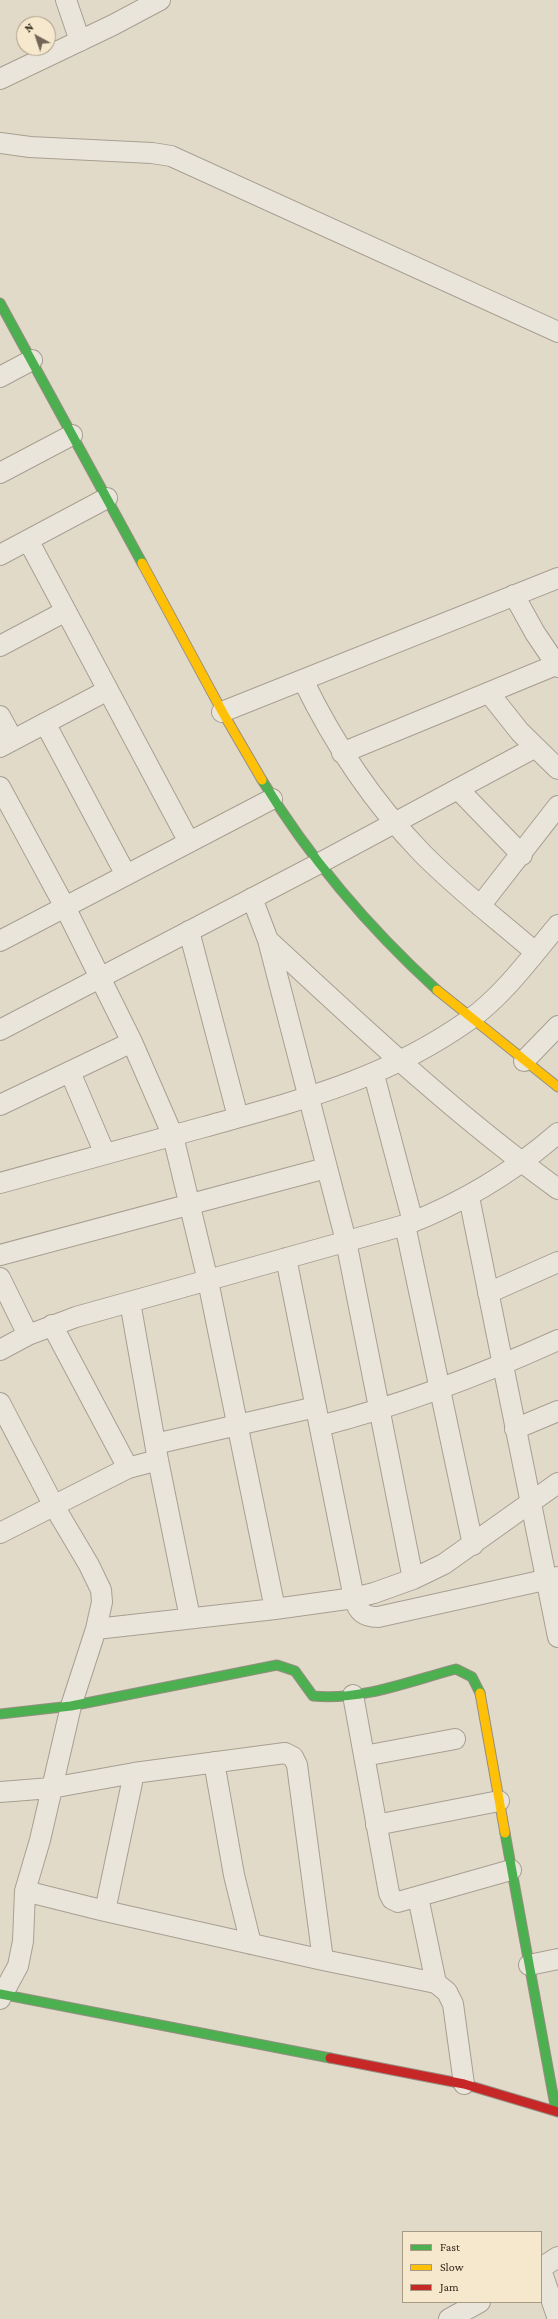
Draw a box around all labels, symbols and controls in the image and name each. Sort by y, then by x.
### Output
north arrow [16,16,56,56]
text: N [22,21,36,35]
legend [402,2231,542,2303]
text: Fast [440,2240,460,2254]
text: Slow [440,2260,464,2274]
text: Jam [440,2280,459,2294]

